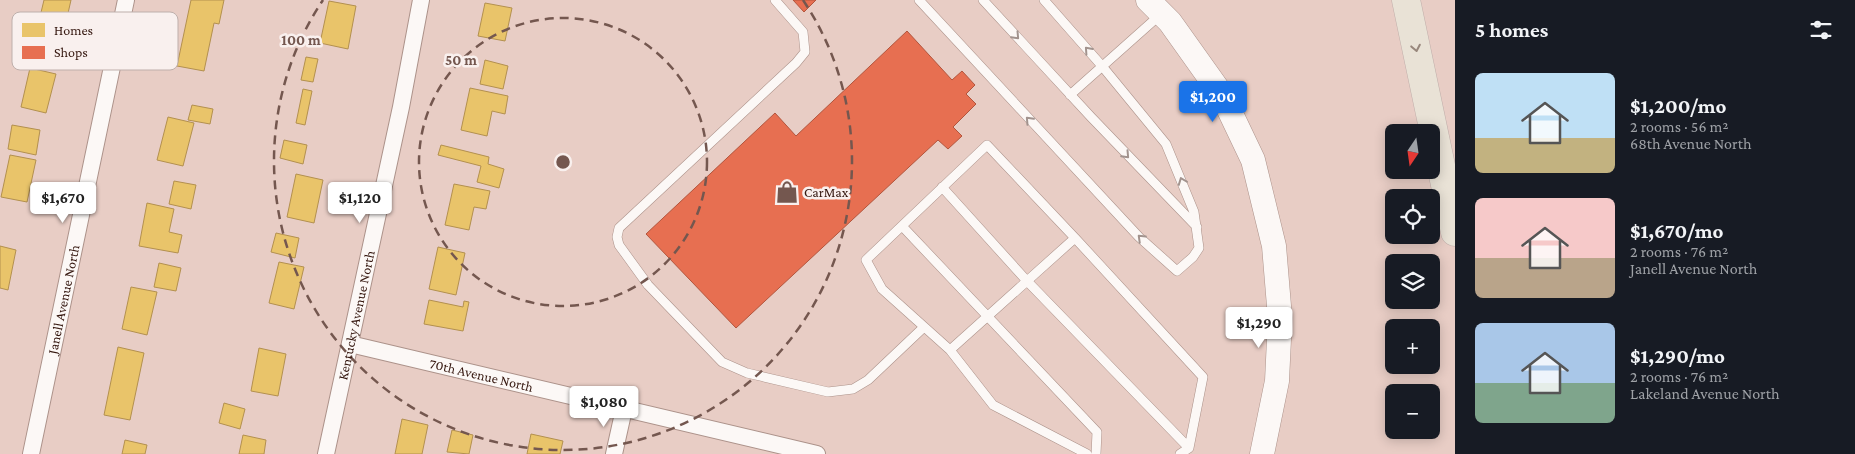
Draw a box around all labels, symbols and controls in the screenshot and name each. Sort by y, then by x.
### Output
legend [12,12,178,70]
icon: filters [1807,16,1835,44]
text: 5 homes [1475,18,1548,42]
text: Homes [54,22,93,38]
one-way arrow [1010,30,1019,39]
text: 100 m [281,32,321,48]
one-way arrow [1410,43,1421,52]
text: Shops [54,44,88,60]
one-way arrow [1085,47,1094,56]
text: 50 m [445,52,477,68]
pin: $1,200 [1172,80,1254,123]
text: $1,200 [1190,88,1236,105]
icon: home [1515,93,1575,153]
text: $1,200/mo [1630,94,1726,118]
one-way arrow [1026,117,1035,126]
text: 2 rooms · 56 m² [1630,118,1729,135]
north arrow [1385,124,1440,179]
map controls [1385,124,1440,439]
text: 68th Avenue North [1630,135,1752,152]
one-way arrow [1120,149,1129,158]
centre of rings [554,153,572,171]
one-way arrow [1178,177,1188,186]
shop icon: CarMax [774,179,800,205]
pin: $1,670 [22,182,104,224]
pin: $1,120 [319,182,401,224]
place label: CarMax [804,184,849,200]
text: $1,670 [41,189,85,206]
text: $1,120 [339,189,381,206]
button: locate [1385,189,1440,244]
icon: home [1515,218,1575,278]
text: $1,670/mo [1630,219,1723,243]
one-way arrow [1137,235,1146,244]
street label: Janell Avenue North [44,243,83,357]
text: 2 rooms · 76 m² [1630,243,1728,260]
street label: Kentucky Avenue North [334,249,378,381]
button: layers [1385,254,1440,309]
text: Janell Avenue North [1630,260,1757,277]
pin: $1,290 [1218,306,1300,349]
text: $1,290 [1237,314,1281,331]
button: + [1385,319,1440,374]
icon: home [1515,343,1575,403]
text: $1,290/mo [1630,344,1725,368]
street label: 70th Avenue North [428,355,535,395]
text: 2 rooms · 76 m² [1630,368,1728,385]
button: − [1385,384,1440,439]
text: Lakeland Avenue North [1630,385,1780,402]
pin: $1,080 [563,386,645,428]
text: $1,080 [580,393,628,410]

